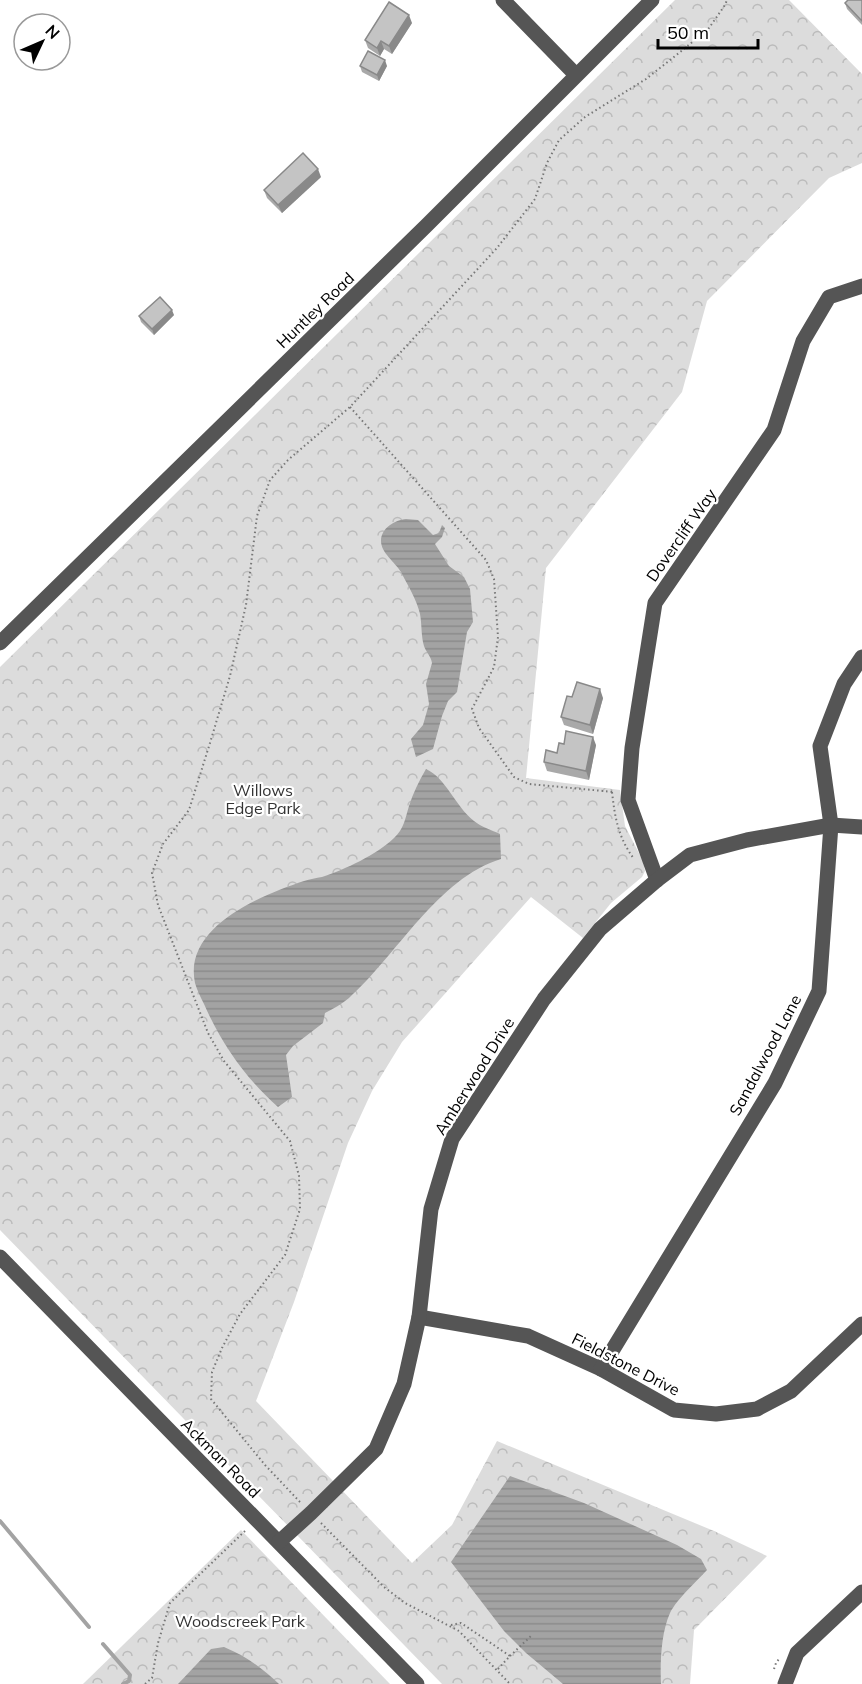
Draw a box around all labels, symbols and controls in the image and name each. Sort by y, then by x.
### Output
north arrow [12,12,72,72]
scale bar [658,12,758,50]
text: N [41,20,64,43]
text: 50 m [667,21,709,44]
street label: Huntley Road [272,268,358,352]
street label: Dovercliff Way [642,484,721,585]
park label: Willows Edge Park [225,780,301,818]
street label: Sandalwood Lane [725,991,805,1119]
street label: Amberwood Drive [430,1014,518,1138]
street label: Fieldstone Drive [569,1328,683,1400]
street label: Ackman Road [177,1414,265,1502]
park label: Woodscreek Park [175,1611,306,1631]

